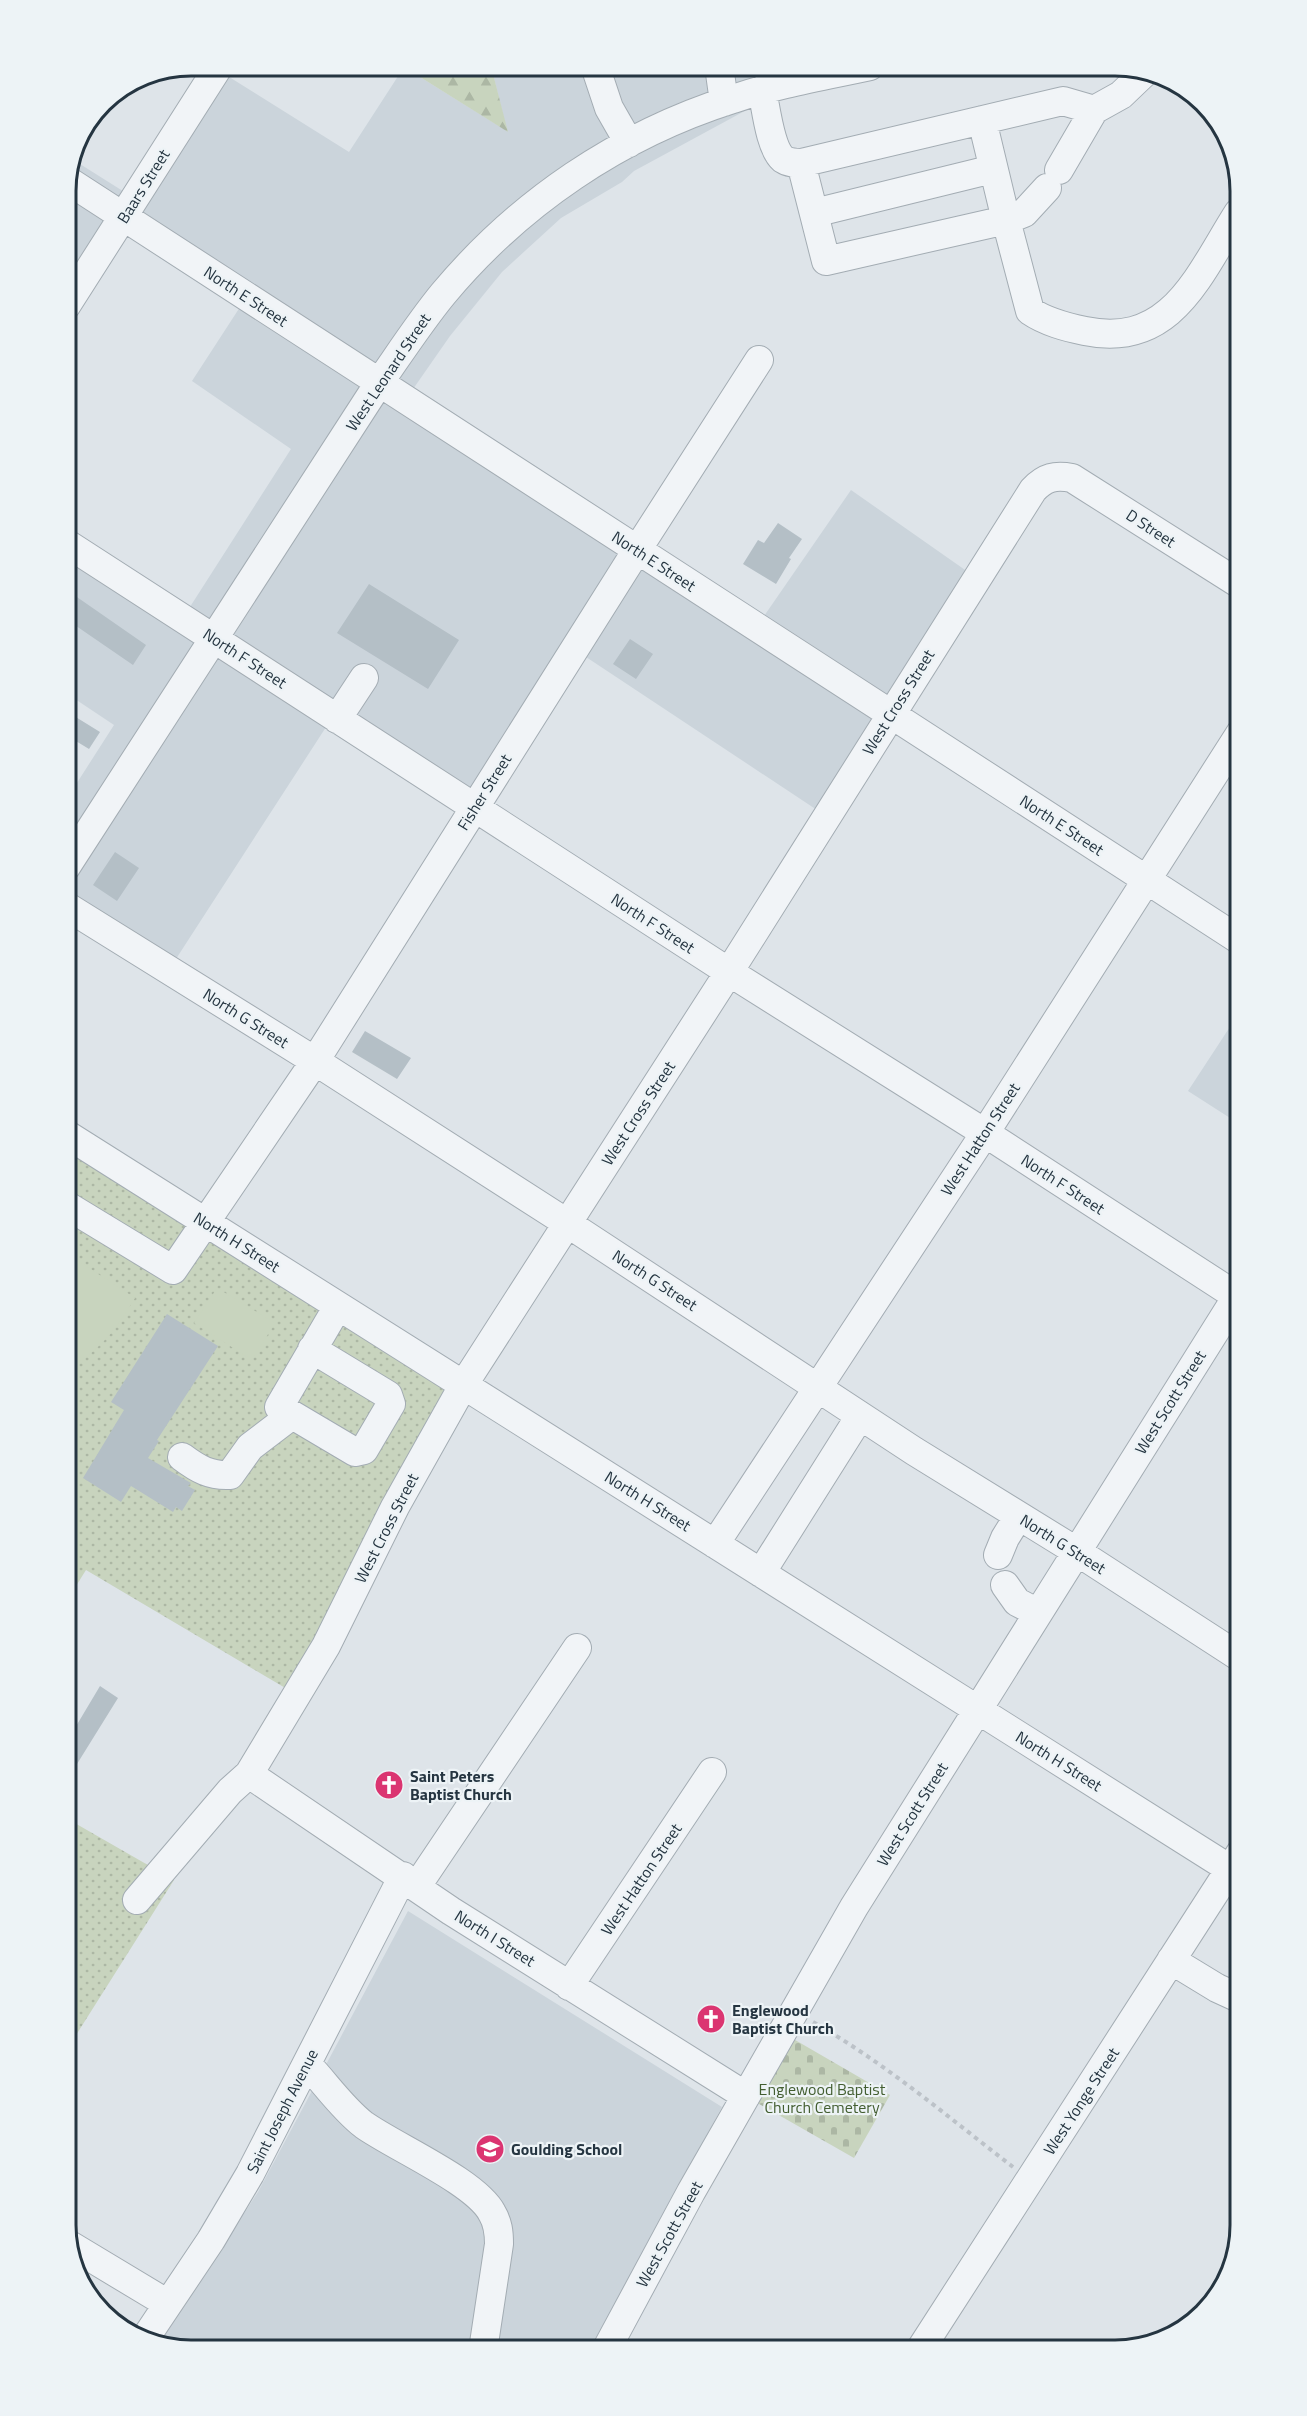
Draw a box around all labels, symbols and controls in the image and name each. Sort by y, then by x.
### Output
street label: Baars Street [111,144,176,228]
street label: North E Street [199,260,293,332]
street label: West Leonard Street [340,308,437,436]
street label: D Street [1121,503,1181,553]
street label: North E Street [607,525,701,597]
street label: North F Street [198,622,292,694]
street label: West Cross Street [856,644,940,760]
street label: Fisher Street [451,749,517,835]
street label: North E Street [1015,789,1109,861]
street label: North F Street [606,887,700,959]
street label: North G Street [198,982,294,1054]
street label: West Cross Street [595,1056,681,1170]
street label: West Hatton Street [934,1077,1026,1200]
street label: North F Street [1016,1148,1110,1220]
street label: North H Street [189,1206,285,1278]
street label: North G Street [608,1243,703,1317]
street label: West Scott Street [1128,1345,1212,1459]
street label: North H Street [600,1465,696,1537]
street label: West Cross Street [348,1468,424,1587]
street label: North G Street [1015,1508,1111,1580]
street label: North H Street [1011,1725,1107,1797]
street label: West Scott Street [870,1757,954,1871]
place label: Saint Peters Baptist Church [410,1764,512,1806]
church icon: Saint Peters Baptist Church [373,1769,405,1801]
street label: West Hatton Street [595,1818,688,1940]
street label: North I Street [450,1904,540,1973]
place label: Englewood Baptist Church [732,1998,834,2040]
church icon: Englewood Baptist Church [695,2003,727,2035]
street label: West Yonge Street [1037,2042,1125,2160]
street label: Saint Joseph Avenue [240,2045,324,2177]
park label: Englewood Baptist Church Cemetery [759,2077,886,2119]
school or university icon: Goulding School [474,2133,506,2165]
place label: Goulding School [511,2137,622,2161]
street label: West Scott Street [630,2176,708,2292]

